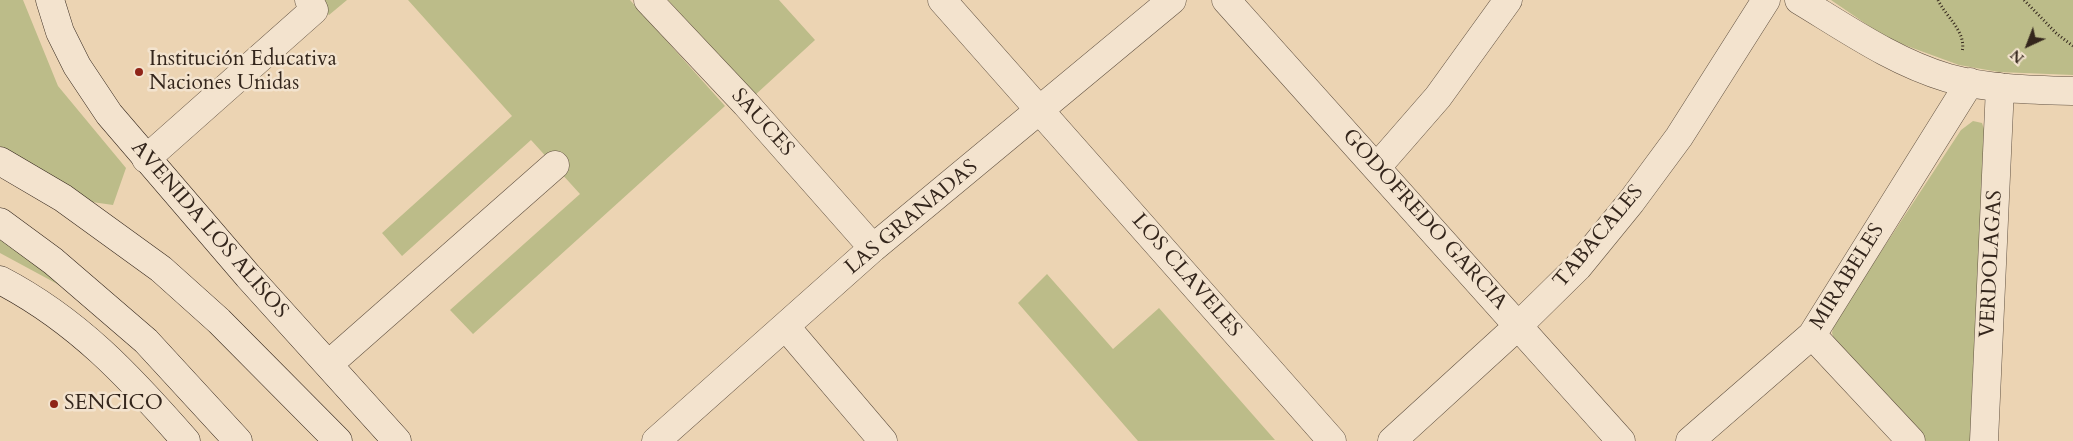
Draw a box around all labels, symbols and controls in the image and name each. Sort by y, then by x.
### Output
north arrow [2003,20,2053,70]
text: N [2007,45,2028,67]
place label: Institución Educativa Naciones Unidas [149,47,337,97]
marker: Institución Educativa Naciones Unidas [133,66,145,78]
street label: SAUCES [725,84,799,162]
street label: GODOFREDO GARCIA [1336,124,1512,316]
street label: AVENIDA LOS ALISOS [125,136,293,324]
street label: LAS GRANADAS [841,155,983,281]
street label: TABACALES [1549,180,1649,294]
street label: VERDOLAGAS [1976,190,2008,338]
street label: LOS CLAVELES [1126,209,1246,343]
street label: MIRABELES [1806,220,1890,334]
place label: SENCICO [64,391,163,417]
marker: SENCICO [48,398,60,410]

